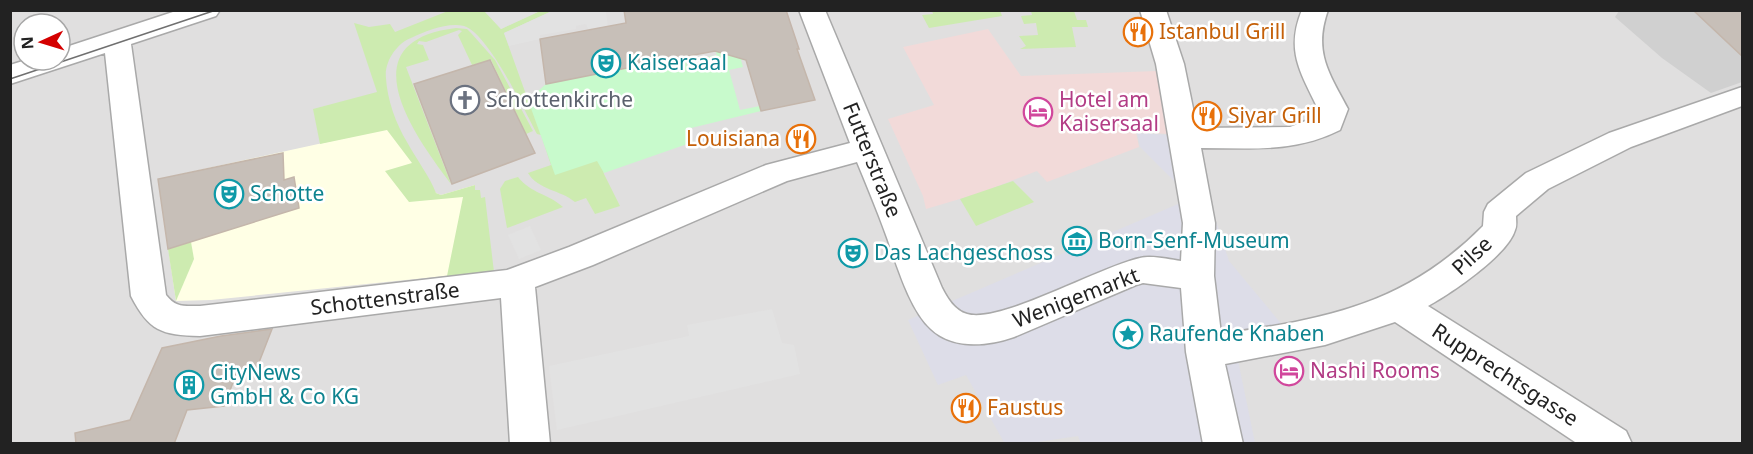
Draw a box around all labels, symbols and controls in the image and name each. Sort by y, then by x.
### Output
north arrow [12,12,72,72]
restaurant icon: Istanbul Grill [1122,16,1154,48]
place label: Istanbul Grill [1159,17,1286,45]
text: N [16,36,38,50]
theatre icon: Kaisersaal [590,47,622,79]
place label: Kaisersaal [627,48,727,76]
church icon: Schottenkirche [449,84,481,116]
place label: Schottenkirche [486,85,633,113]
place label: Hotel am Kaisersaal [1059,85,1159,137]
hotel icon: Hotel am Kaisersaal [1022,96,1054,128]
street label: Futterstraße [837,98,909,222]
restaurant icon: Siyar Grill [1191,100,1223,132]
place label: Siyar Grill [1228,101,1322,129]
restaurant icon: Louisiana [785,123,817,155]
place label: Louisiana [686,124,780,152]
theatre icon: Schotte [213,178,245,210]
place label: Schotte [250,179,324,207]
museum icon: Born-Senf-Museum [1061,225,1093,257]
place label: Born-Senf-Museum [1098,226,1290,254]
street label: Pilse [1445,230,1497,281]
theatre icon: Das Lachgeschoss [837,237,869,269]
place label: Das Lachgeschoss [874,238,1053,266]
street label: Wenigemarkt [1009,260,1143,334]
street label: Schottenstraße [309,275,461,321]
street label: Rupprechtsgasse [1427,316,1584,432]
place icon: Raufende Knaben [1112,318,1144,350]
place label: Raufende Knaben [1149,319,1325,347]
hotel icon: Nashi Rooms [1273,355,1305,387]
place label: Nashi Rooms [1310,356,1440,384]
place label: CityNews GmbH & Co KG [210,358,359,410]
building icon: CityNews GmbH & Co KG [173,369,205,401]
restaurant icon: Faustus [950,392,982,424]
place label: Faustus [987,393,1063,421]

